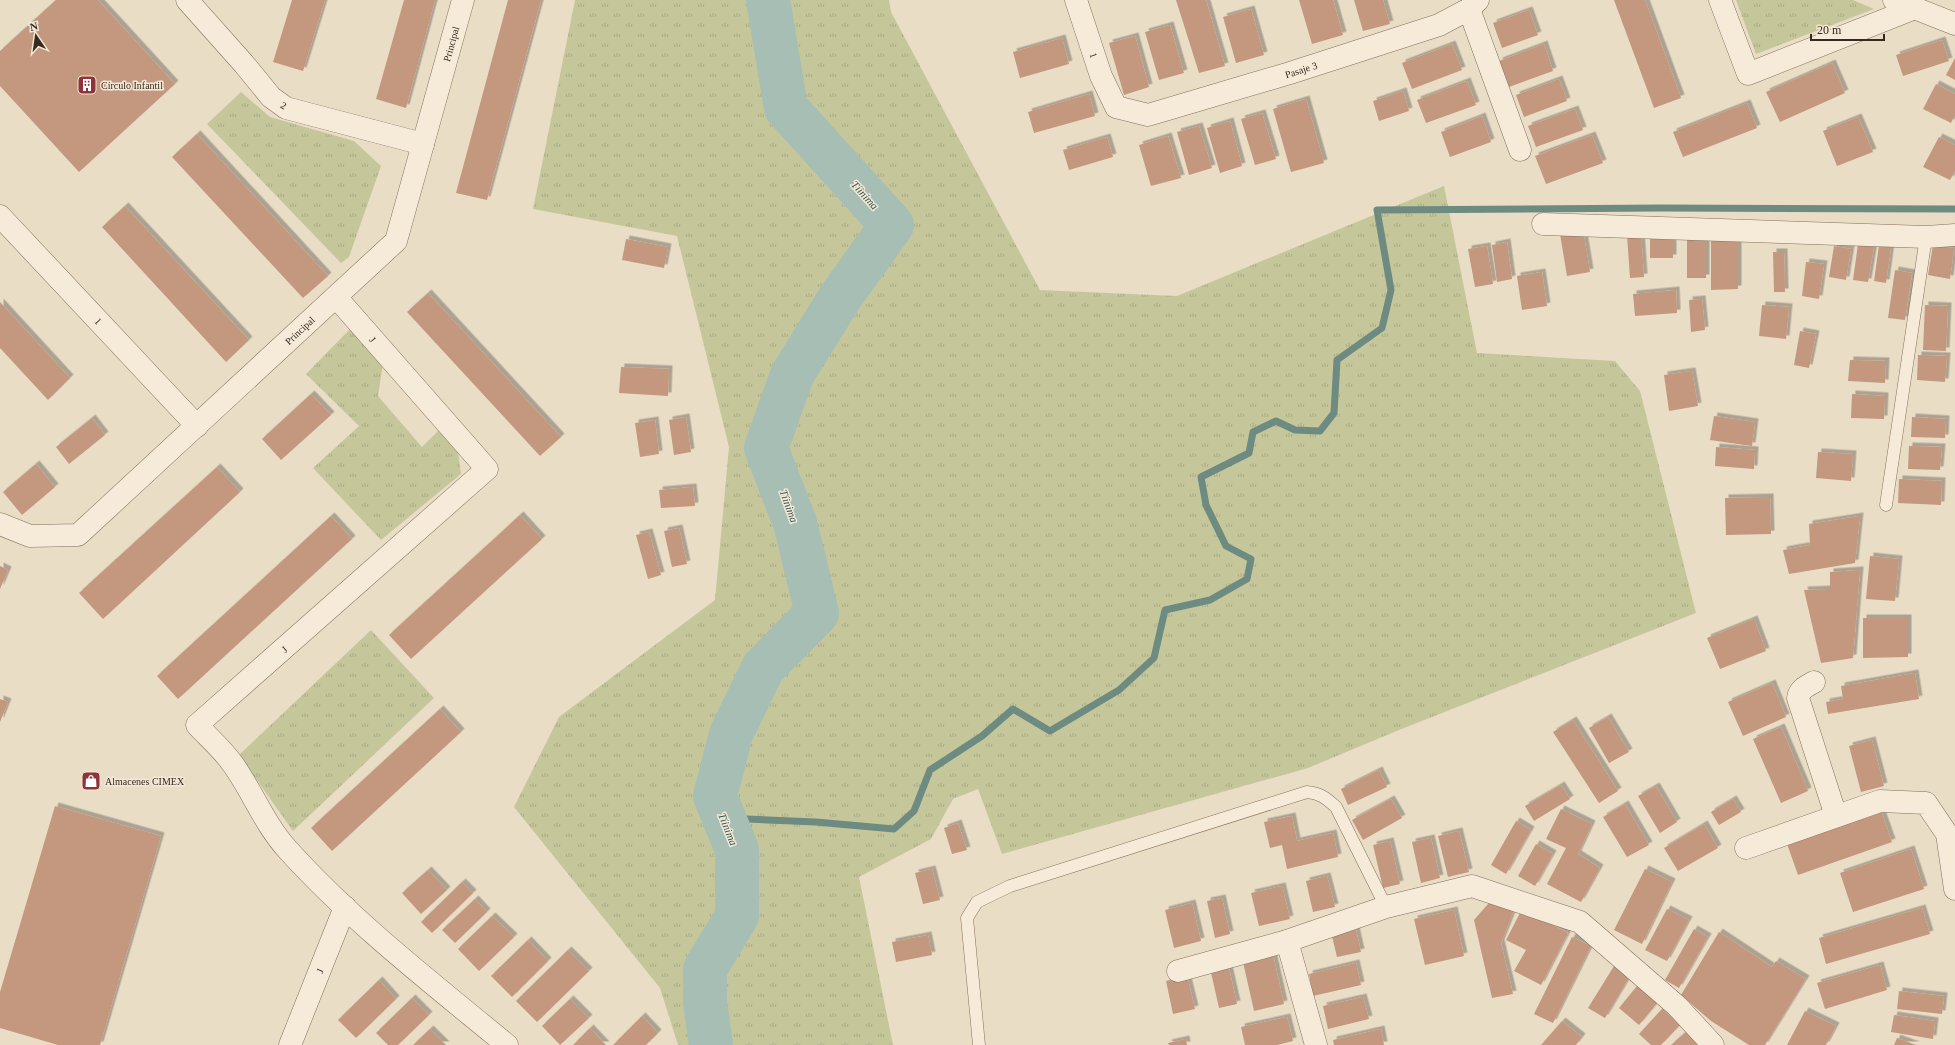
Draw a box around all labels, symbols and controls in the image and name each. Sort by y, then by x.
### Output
north arrow [16,16,56,56]
scale bar [1811,16,1884,42]
text: N [29,20,39,33]
text: 20 m [1817,23,1842,37]
street label: Principal [441,25,461,63]
street label: 1 [1088,51,1100,59]
street label: Pasaje 3 [1284,60,1319,80]
building icon: Círculo Infantil [76,74,98,96]
place label: Círculo Infantil [101,80,163,91]
street label: 2 [279,99,289,111]
water label: Tíinima [849,178,881,212]
street label: Principal [283,314,317,347]
street label: I [93,316,103,326]
street label: J [367,334,378,345]
water label: Tíinima [778,488,801,525]
street label: J [279,644,289,655]
shop icon: Almacenes CIMEX [80,770,102,792]
place label: Almacenes CIMEX [105,776,185,787]
water label: Tíinima [716,811,740,848]
street label: J [314,967,326,975]

